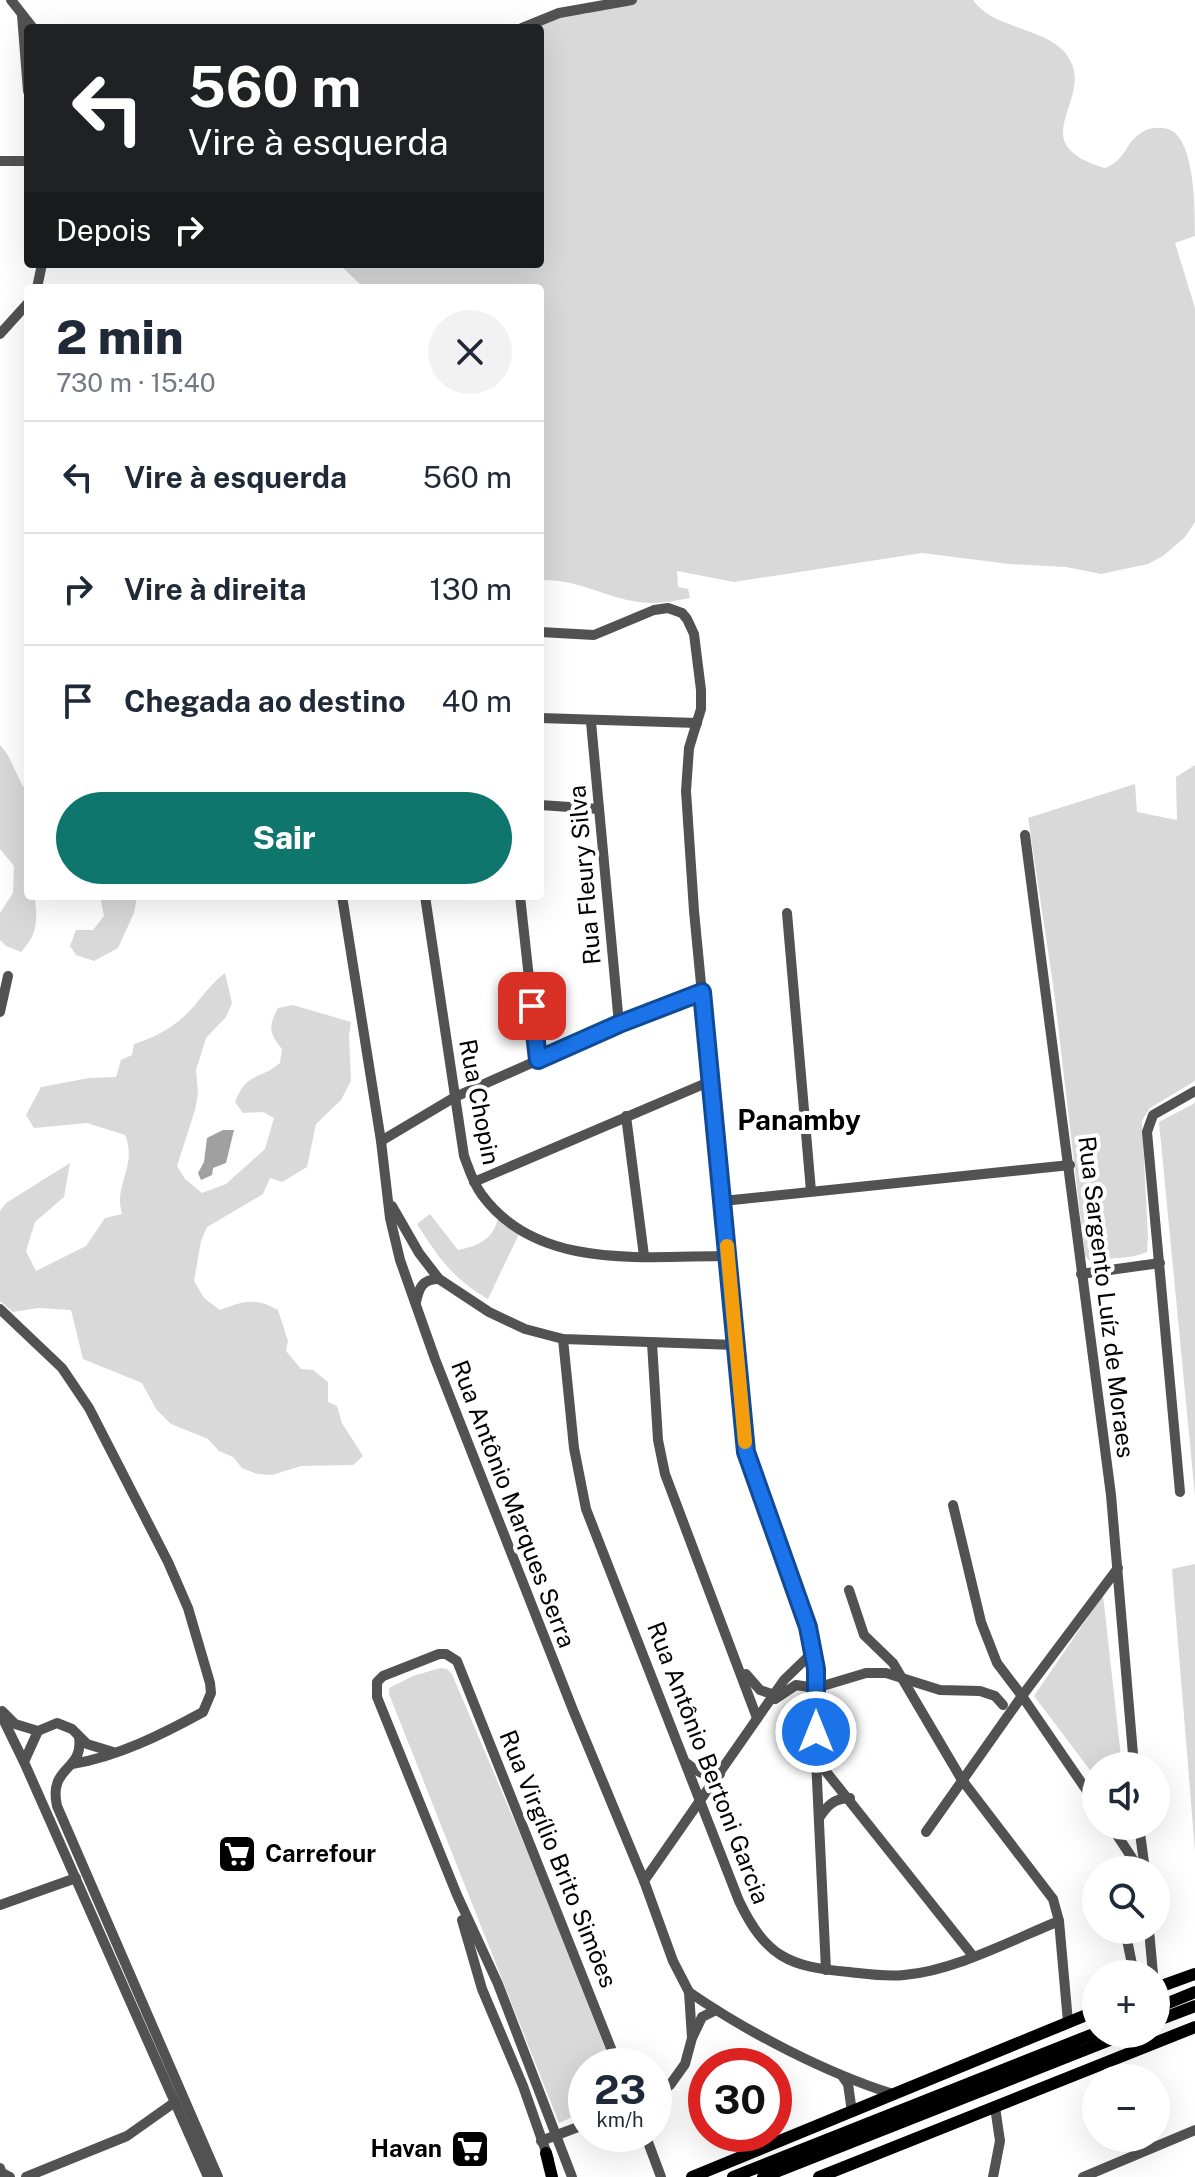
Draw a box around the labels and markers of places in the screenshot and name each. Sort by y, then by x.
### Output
pin [498,972,566,1040]
supermarket icon: Carrefour [216,1833,258,1875]
place label: Carrefour [265,1839,376,1867]
supermarket icon: Havan [449,2128,491,2170]
place label: Havan [371,2134,442,2162]

